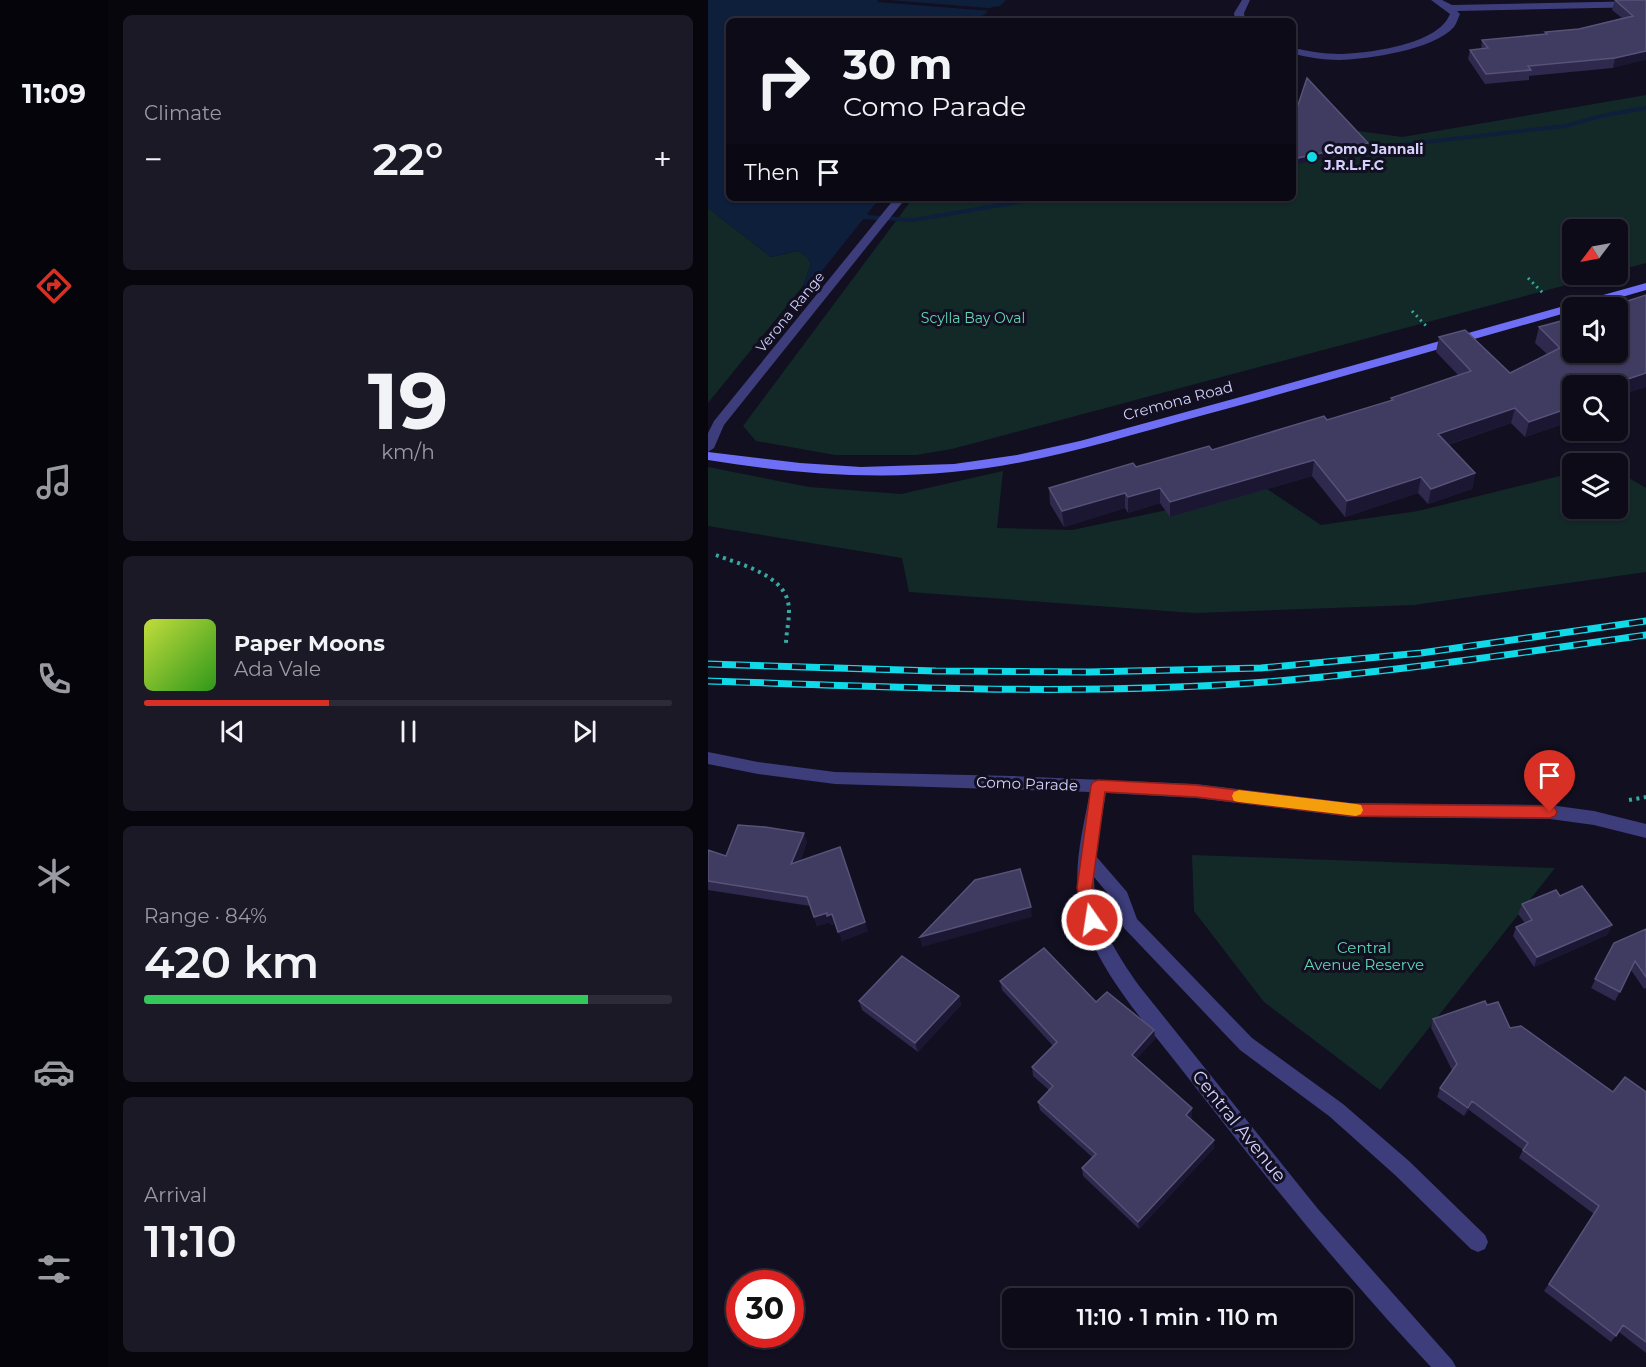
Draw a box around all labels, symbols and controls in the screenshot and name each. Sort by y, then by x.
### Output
text: 30 m [843,38,952,90]
icon: right [744,42,822,120]
text: 11:09 [22,77,86,110]
text: Como Parade [843,90,1026,123]
text: Climate [144,101,222,125]
text: 22° [372,131,444,186]
text: − [144,139,163,179]
text: + [653,139,672,179]
place label: Como Jannali J.R.L.F.C [1323,140,1424,174]
marker: Como Jannali J.R.L.F.C [1305,150,1319,164]
icon: arrive [812,156,845,189]
text: Then [744,159,800,186]
north arrow [1562,219,1628,285]
map controls [1562,219,1628,519]
icon: directions [33,265,75,307]
street label: Verona Range [752,268,828,356]
button: sound [1562,297,1628,363]
park label: Scylla Bay Oval [921,309,1025,327]
text: 19 [368,353,448,449]
button: search [1562,375,1628,441]
street label: Cremona Road [1121,377,1235,424]
text: km/h [381,440,435,464]
button: layers [1562,453,1628,519]
icon: music [33,461,75,503]
text: Paper Moons [234,630,385,657]
text: Ada Vale [234,657,321,681]
icon: phone [33,658,75,700]
icon: previous [216,715,249,748]
icon: pause [392,715,425,748]
icon: next [568,715,601,748]
pin [1524,750,1575,812]
icon: arrive [1533,759,1566,792]
street label: Como Parade [976,772,1078,795]
icon: climate [33,855,75,897]
position arrow [1060,888,1124,952]
text: Range · 84% [144,904,267,928]
text: 420 km [144,934,319,989]
park label: Central Avenue Reserve [1304,938,1424,974]
icon: car [33,1051,75,1093]
street label: Central Avenue [1187,1066,1291,1186]
text: Arrival [144,1183,207,1207]
text: 11:10 [144,1213,237,1268]
icon: filters [33,1248,75,1290]
speed limit sign: 30 [726,1270,804,1348]
text: 11:10 · 1 min · 110 m [1077,1304,1278,1331]

